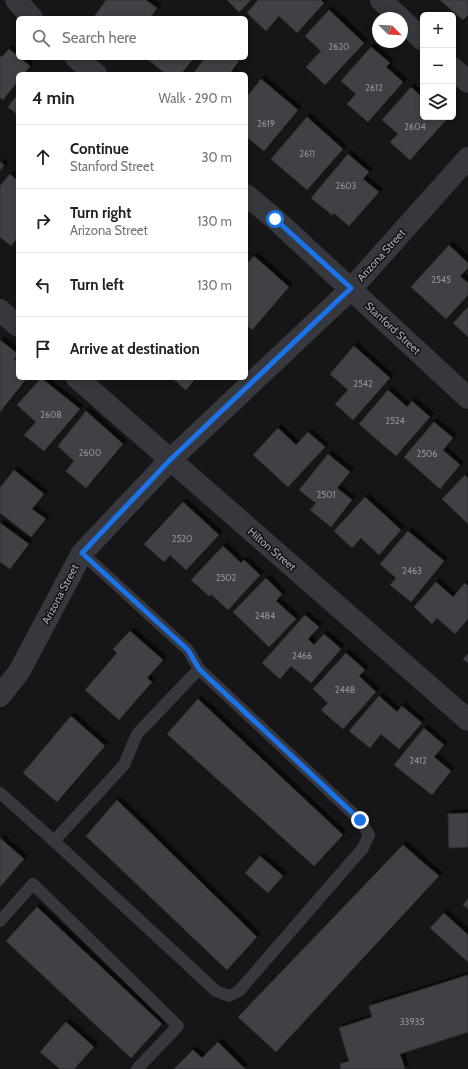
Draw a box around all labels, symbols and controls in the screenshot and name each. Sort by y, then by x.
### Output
north arrow [372,12,408,48]
map controls [420,12,456,120]
button: + [420,12,456,48]
search box [16,16,248,60]
icon: search [30,27,52,49]
text: Search here [62,29,137,47]
house number: 2620 [329,41,349,52]
button: − [420,48,456,84]
house number: 2612 [365,82,383,93]
button: layers [420,84,456,120]
text: 4 min [32,88,75,108]
text: Walk · 290 m [159,90,232,106]
house number: 2619 [257,118,275,129]
house number: 2604 [404,121,426,132]
text: Continue [70,140,129,158]
icon: ahead [32,146,54,168]
house number: 2611 [299,148,315,159]
text: 30 m [202,149,232,165]
text: Stanford Street [70,158,154,174]
house number: 2603 [336,180,357,191]
text: Turn right [70,204,131,222]
icon: right [32,210,54,232]
route start [266,210,284,228]
text: 130 m [197,213,232,229]
text: Arizona Street [70,222,148,238]
street label: Arizona Street [354,226,408,284]
icon: left [32,274,54,296]
house number: 2545 [431,274,451,285]
text: Turn left [70,276,124,294]
text: 130 m [197,277,232,293]
street label: Stanford Street [362,299,424,358]
icon: arrive [32,338,54,360]
text: Arrive at destination [70,340,200,358]
house number: 2542 [353,378,373,389]
house number: 2608 [40,409,62,420]
house number: 2524 [385,415,405,426]
house number: 2600 [79,447,101,458]
house number: 2506 [417,448,437,459]
house number: 2501 [317,489,335,500]
street label: Hilton Street [245,524,299,574]
house number: 2520 [172,533,192,544]
street label: Arizona Street [38,561,82,626]
house number: 2463 [402,565,422,576]
house number: 2502 [216,572,237,583]
house number: 2484 [255,610,275,621]
house number: 2466 [292,650,312,661]
house number: 2448 [335,684,355,695]
house number: 2412 [409,755,427,766]
route end [351,811,369,829]
house number: 33935 [400,1016,424,1027]

